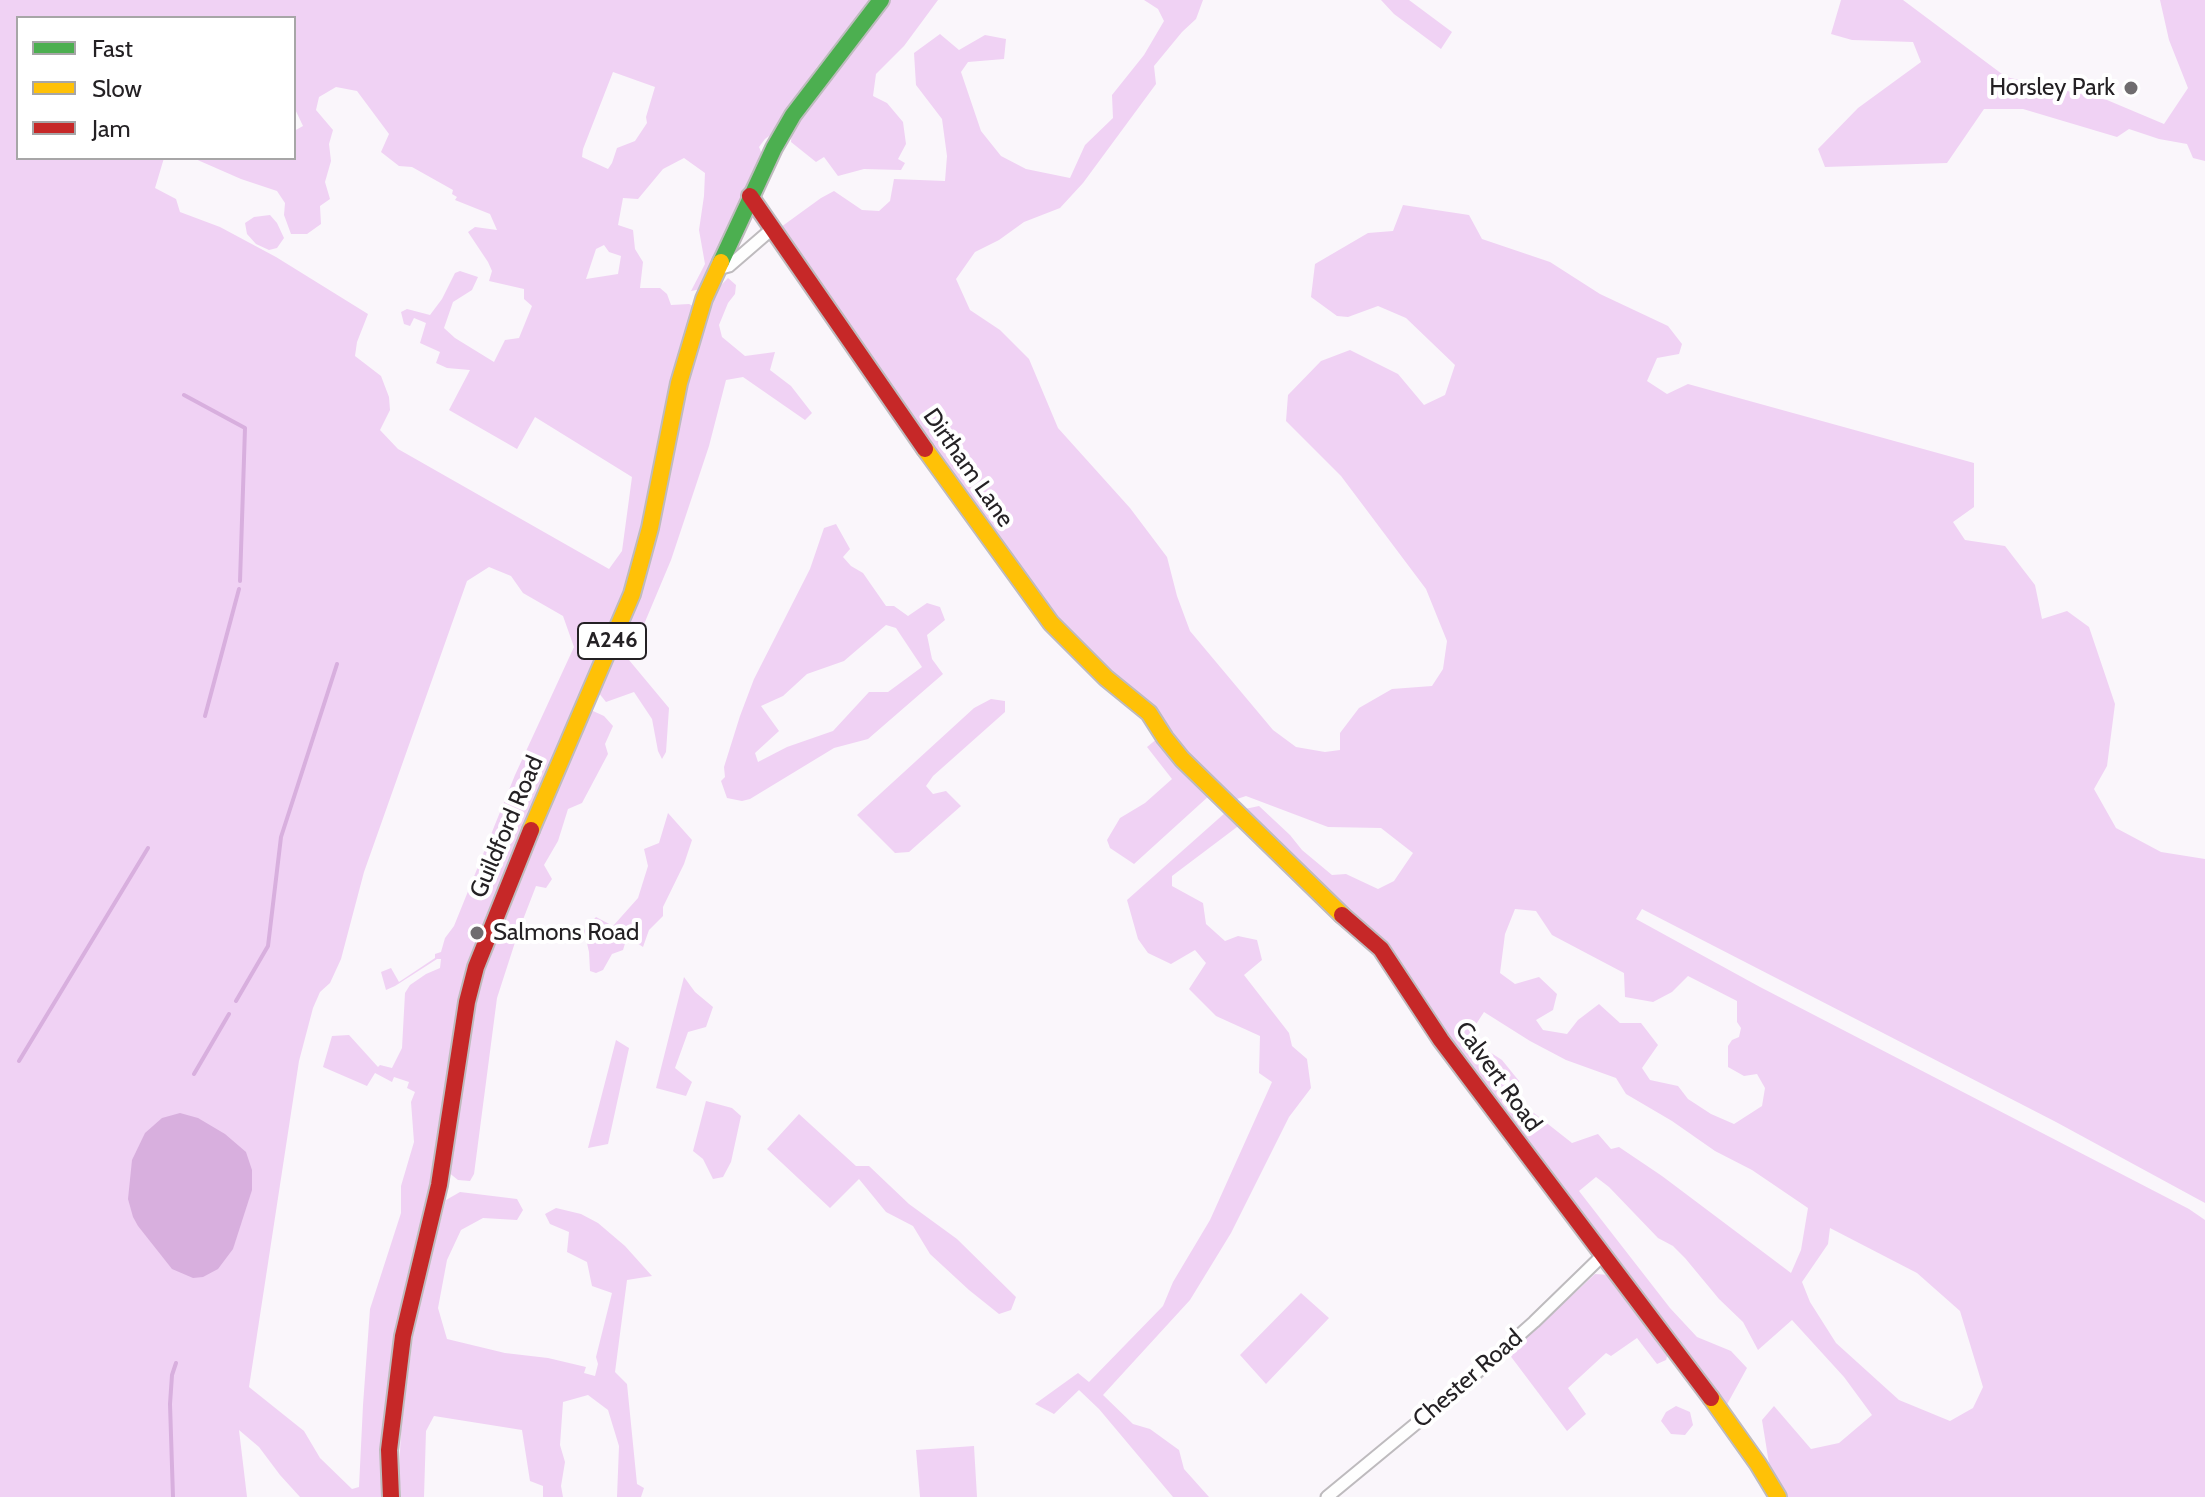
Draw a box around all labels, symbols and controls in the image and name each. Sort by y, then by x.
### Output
legend [16,16,296,160]
text: Fast [92,34,133,63]
text: Slow [92,74,142,103]
place label: Horsley Park [1989,74,2115,102]
marker: Horsley Park [2122,79,2140,97]
text: Jam [92,114,130,143]
street label: Dirtham Lane [917,403,1019,533]
road number: A246 [578,623,646,659]
street label: Guildford Road [464,752,550,902]
place label: Salmons Road [493,919,639,947]
marker: Salmons Road [468,924,486,942]
street label: Calvert Road [1448,1016,1548,1138]
street label: Chester Road [1407,1324,1529,1434]

